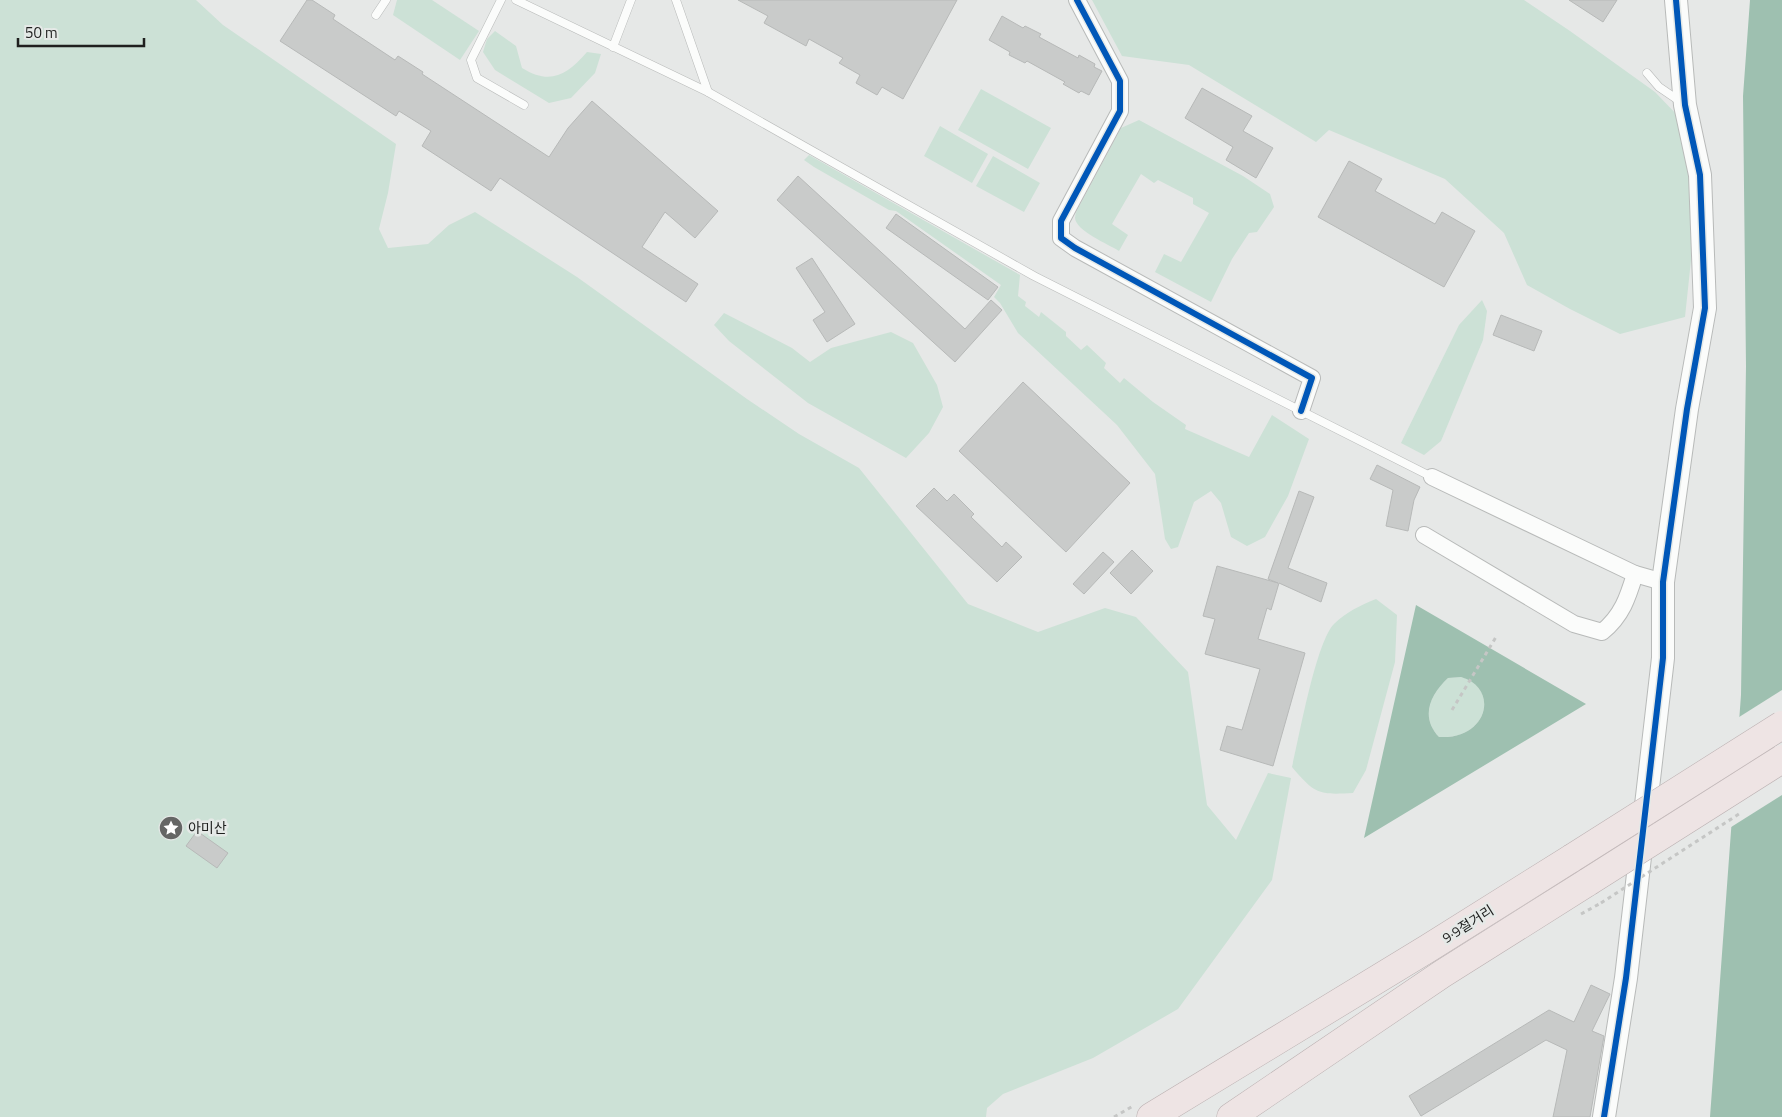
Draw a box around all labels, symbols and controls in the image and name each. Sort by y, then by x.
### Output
scale bar [18,15,144,47]
text: 50 m [25,21,58,44]
place icon: 아미산 [158,815,184,841]
place label: 아미산 [188,817,227,838]
street label: 9·9절거리 [1438,899,1498,948]

